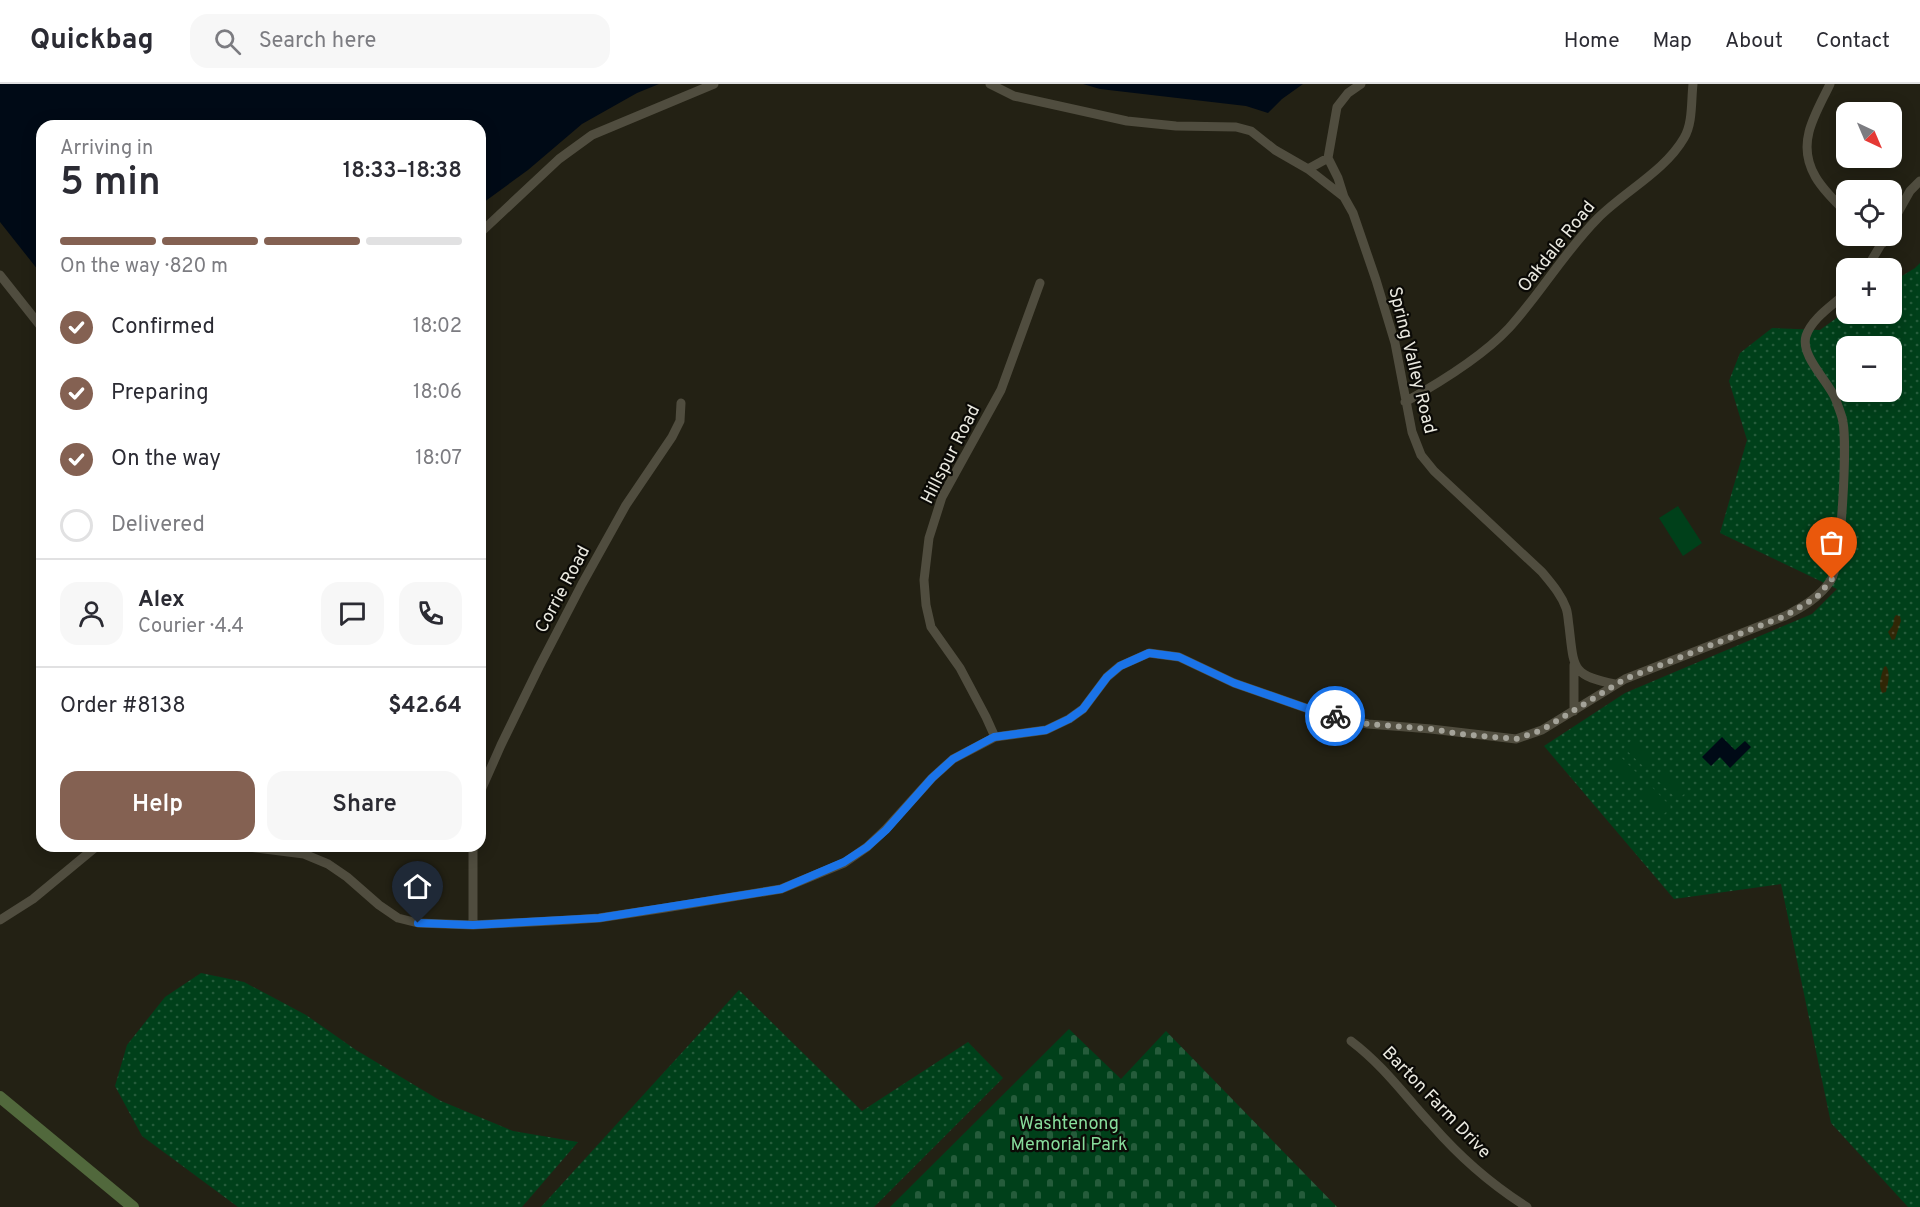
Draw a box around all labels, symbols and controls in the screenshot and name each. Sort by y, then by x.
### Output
search box [190,14,610,68]
text: Quickbag [30,23,154,59]
icon: search [211,25,244,58]
text: Search here [259,28,376,55]
text: Home [1564,28,1620,55]
text: Map [1653,28,1692,55]
text: About [1725,28,1783,55]
text: Contact [1816,28,1890,55]
north arrow [1836,102,1902,168]
map controls [1836,102,1902,402]
text: Arriving in [60,136,153,162]
text: 18:33–18:38 [343,158,462,185]
text: 5 min [60,160,161,209]
button: locate [1836,180,1902,246]
street label: Oakdale Road [1513,197,1601,297]
text: On the way · 820 m [60,254,228,280]
button: + [1836,258,1902,324]
street label: Spring Valley Road [1382,285,1441,436]
icon: check [60,311,93,344]
text: Confirmed [111,314,215,341]
text: 18:02 [413,314,462,340]
button: − [1836,336,1902,402]
icon: check [60,377,93,410]
text: Preparing [111,380,209,407]
text: 18:06 [413,380,462,406]
street label: Hillspur Road [916,401,986,508]
icon: check [60,443,93,476]
text: On the way [111,446,221,473]
text: 18:07 [415,446,462,472]
text: Delivered [111,512,205,539]
pin [1806,517,1857,579]
icon: bag [1815,526,1848,559]
street label: Corrie Road [531,542,596,637]
button: person [60,582,123,645]
button: chat [321,582,384,645]
button: phone [399,582,462,645]
text: Alex [138,587,185,614]
text: Courier · 4.4 [138,614,244,640]
courier [1305,686,1365,746]
text: Order #8138 [60,693,186,720]
text: $42.64 [388,693,462,720]
icon: bike [1319,700,1352,733]
button: Help [60,771,255,840]
button: Share [267,771,462,840]
pin [392,861,443,923]
icon: home [401,870,434,903]
street label: Barton Farm Drive [1376,1042,1495,1164]
park label: Washtenong Memorial Park [1011,1113,1127,1157]

